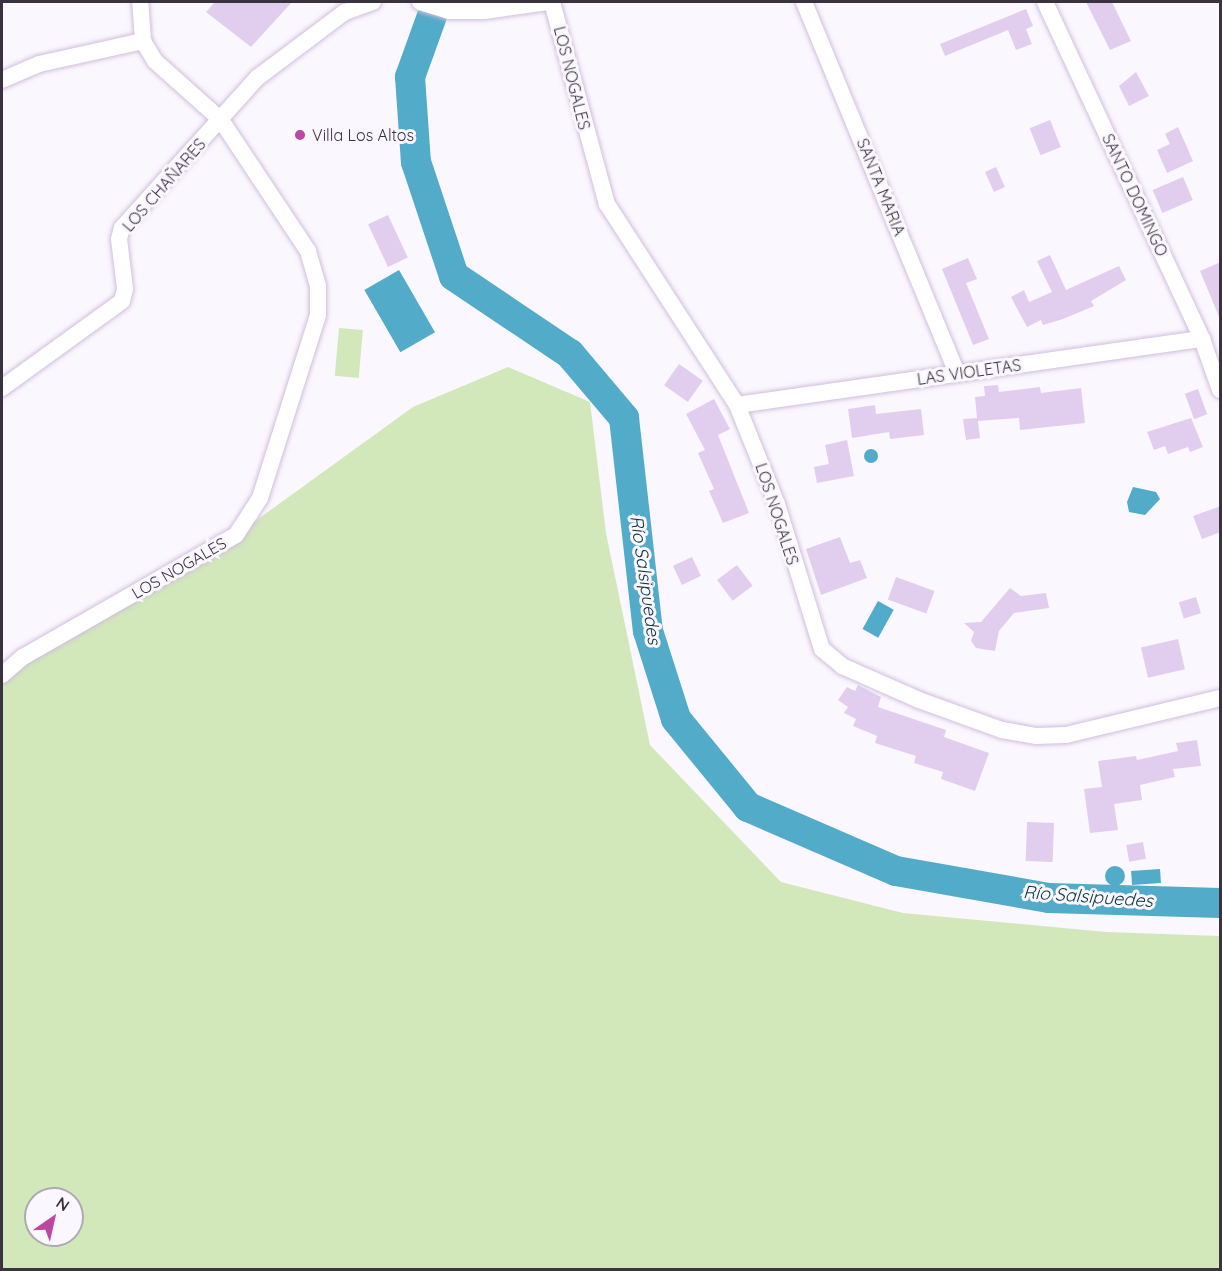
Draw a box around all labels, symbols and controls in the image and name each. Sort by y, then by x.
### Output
street label: LOS NOGALES [550,24,594,132]
place label: Villa Los Altos [312,125,414,145]
marker: Villa Los Altos [293,128,307,142]
street label: SANTO DOMINGO [1098,131,1172,259]
street label: LOS CHAÑARES [118,135,210,235]
street label: SANTA MARIA [853,136,909,238]
street label: LAS VIOLETAS [916,355,1022,389]
street label: LOS NOGALES [752,461,802,567]
water label: Río Salsipuedes [625,514,665,646]
street label: LOS NOGALES [128,533,230,603]
water label: Río Salsipuedes [1022,882,1154,912]
north arrow [24,1187,84,1247]
text: N [52,1192,73,1215]

